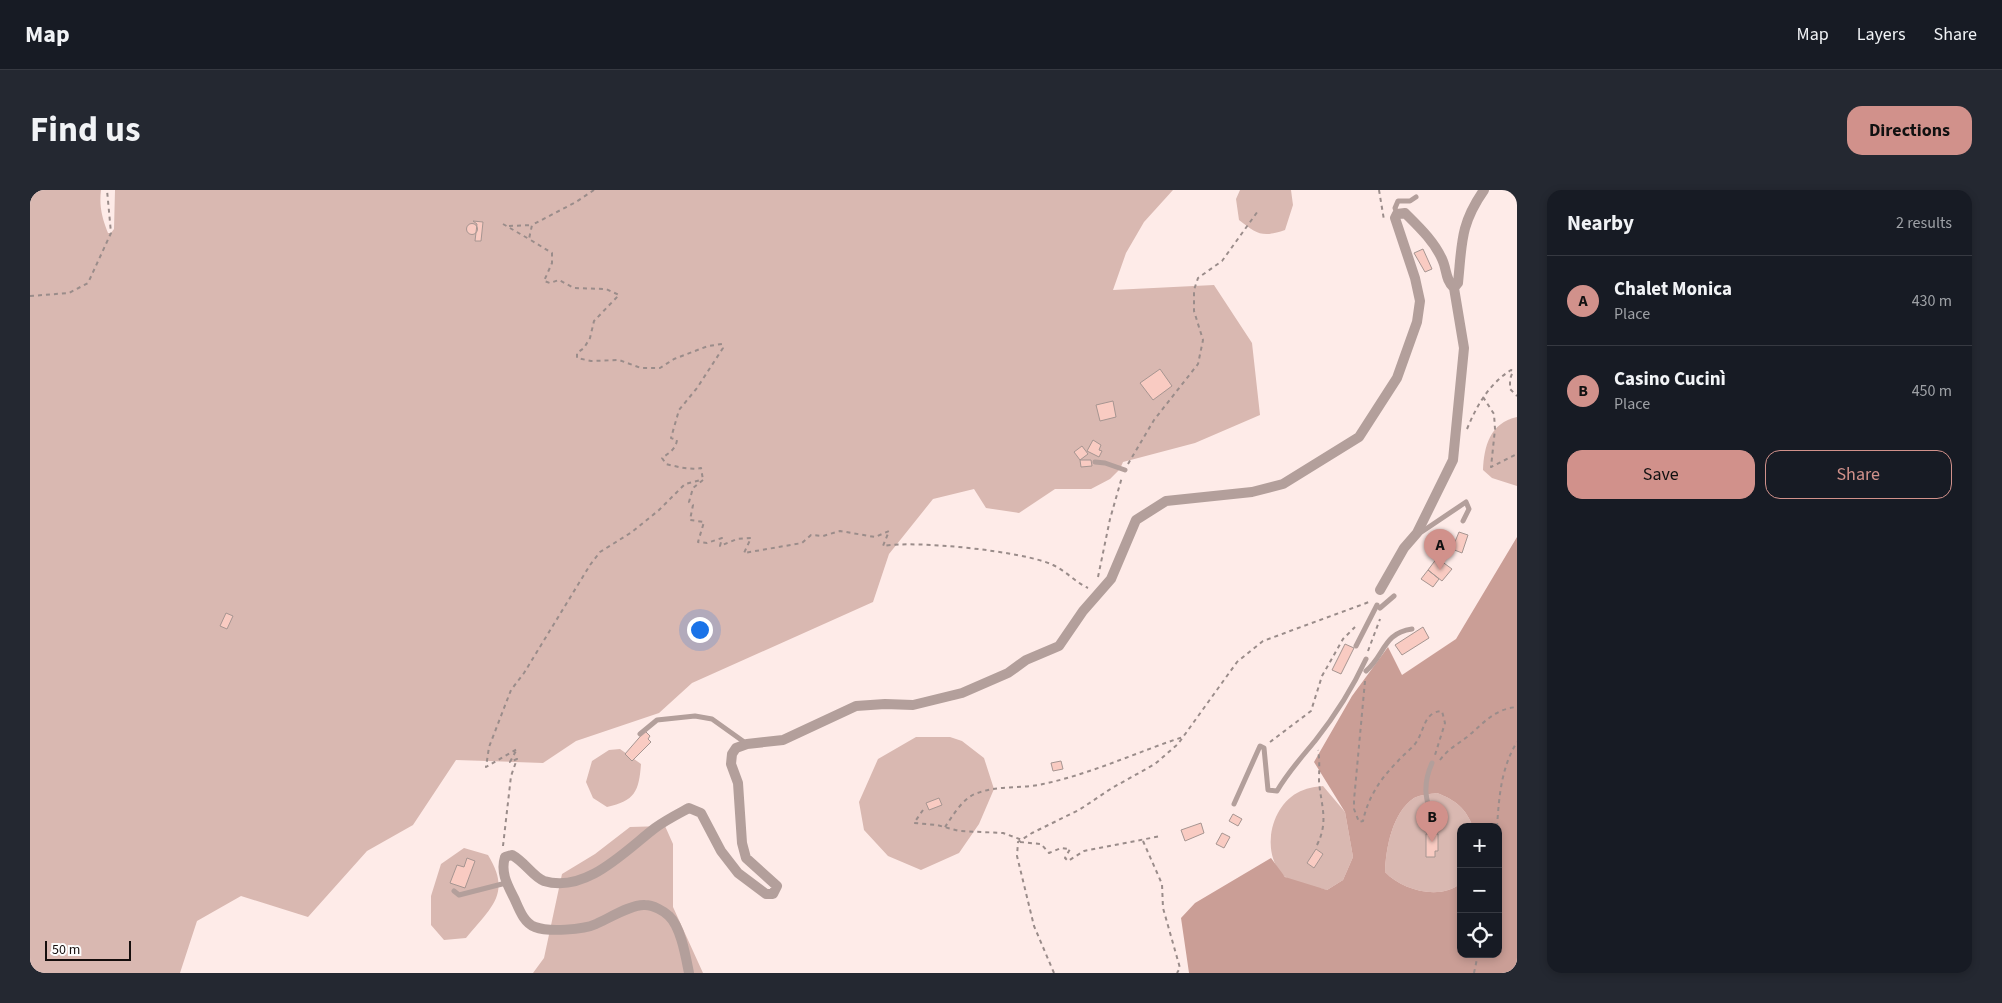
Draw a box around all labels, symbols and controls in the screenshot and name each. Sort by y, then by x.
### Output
text: Map [25,17,70,52]
text: Map [1797,22,1829,47]
text: Layers [1857,22,1906,47]
text: Share [1934,22,1977,47]
text: Find us [30,105,140,155]
button: Directions [1847,106,1972,155]
text: Nearby [1567,208,1634,238]
text: 2 results [1896,212,1952,234]
text: Chalet Monica [1614,276,1732,303]
text: A [1578,290,1588,312]
text: 430 m [1912,290,1952,312]
text: Place [1614,303,1650,325]
text: Casino Cucinì [1614,366,1726,393]
text: B [1578,380,1588,402]
text: 450 m [1912,380,1952,402]
text: Place [1614,393,1650,415]
button: Save [1567,450,1755,499]
button: Share [1765,450,1952,499]
pin: A [1424,529,1456,570]
your location [687,617,713,643]
pin: B [1416,801,1448,842]
map controls [1457,823,1502,958]
button: + [1457,823,1502,868]
button: − [1457,868,1502,913]
button: locate [1457,913,1502,958]
scale bar [45,938,131,961]
text: 50 m [52,940,80,960]

